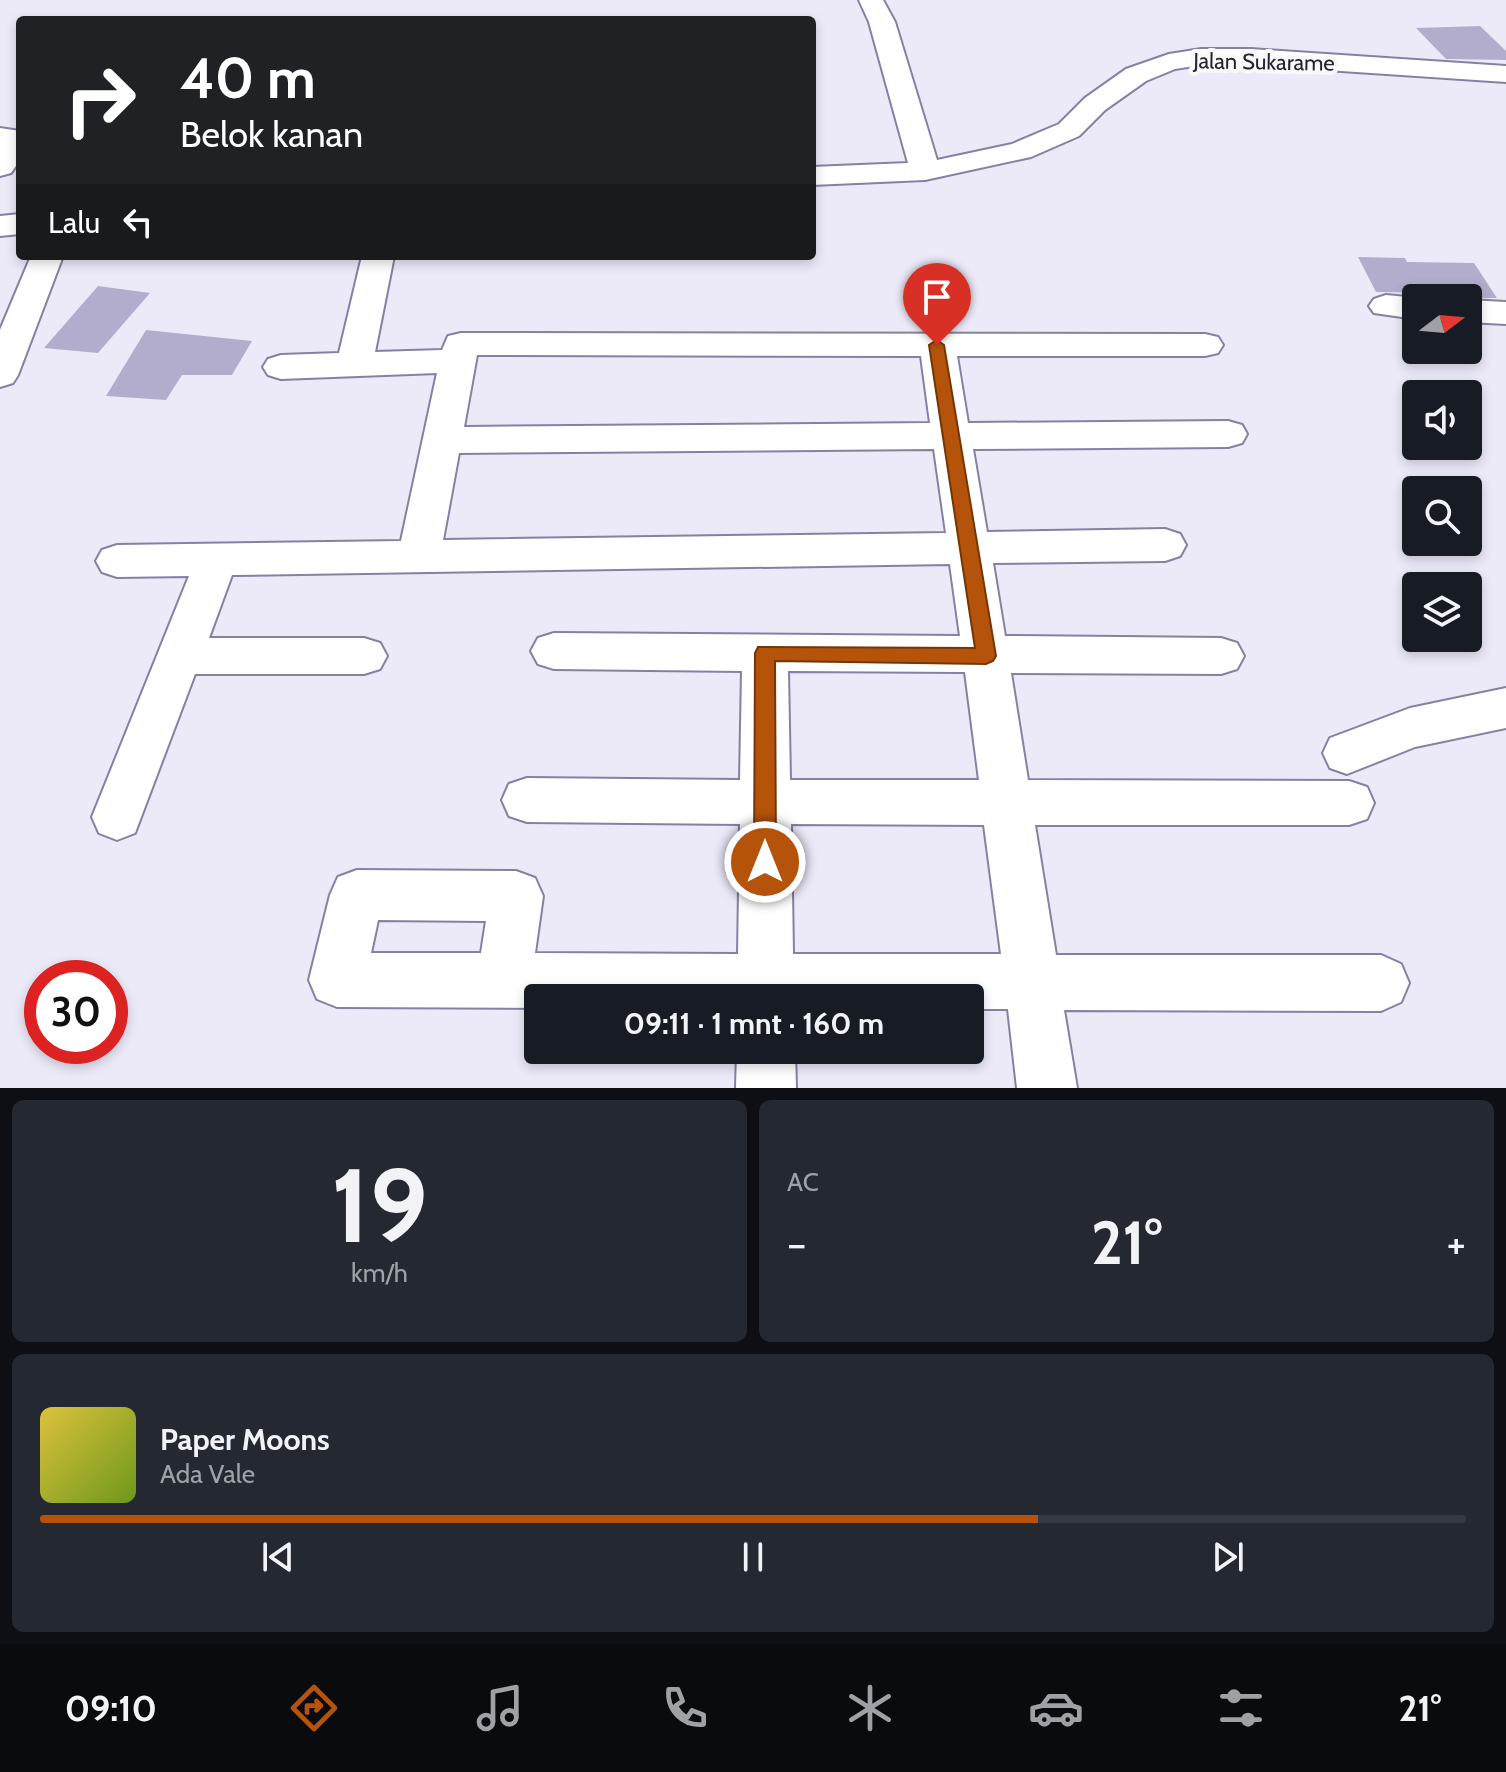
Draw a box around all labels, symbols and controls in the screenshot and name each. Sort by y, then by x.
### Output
text: 40 m [180,44,316,112]
street label: Jalan Sukarame [1192,47,1335,77]
icon: right [48,48,152,152]
text: Belok kanan [180,112,363,156]
icon: left [116,200,160,244]
text: Lalu [48,204,100,241]
pin [903,263,971,345]
icon: arrive [915,275,959,319]
north arrow [1402,284,1482,364]
map controls [1402,284,1482,652]
button: sound [1402,380,1482,460]
button: search [1402,476,1482,556]
button: layers [1402,572,1482,652]
position arrow [723,820,807,904]
speed limit sign: 30 [24,960,128,1064]
text: 09:11 · 1 mnt · 160 m [624,1005,884,1042]
text: 19 [331,1142,428,1268]
text: AC [787,1166,819,1198]
text: 21° [1091,1206,1162,1279]
text: − [787,1217,806,1270]
text: + [1447,1217,1466,1270]
text: km/h [351,1257,408,1289]
text: Paper Moons [160,1421,330,1458]
text: Ada Vale [160,1458,255,1490]
icon: previous [256,1535,300,1579]
icon: pause [731,1535,775,1579]
icon: next [1206,1535,1250,1579]
icon: directions [286,1680,342,1736]
icon: music [472,1680,528,1736]
icon: phone [657,1680,713,1736]
icon: climate [842,1680,898,1736]
icon: car [1028,1680,1084,1736]
icon: filters [1213,1680,1269,1736]
text: 09:10 [65,1686,157,1730]
text: 21° [1399,1686,1441,1730]

